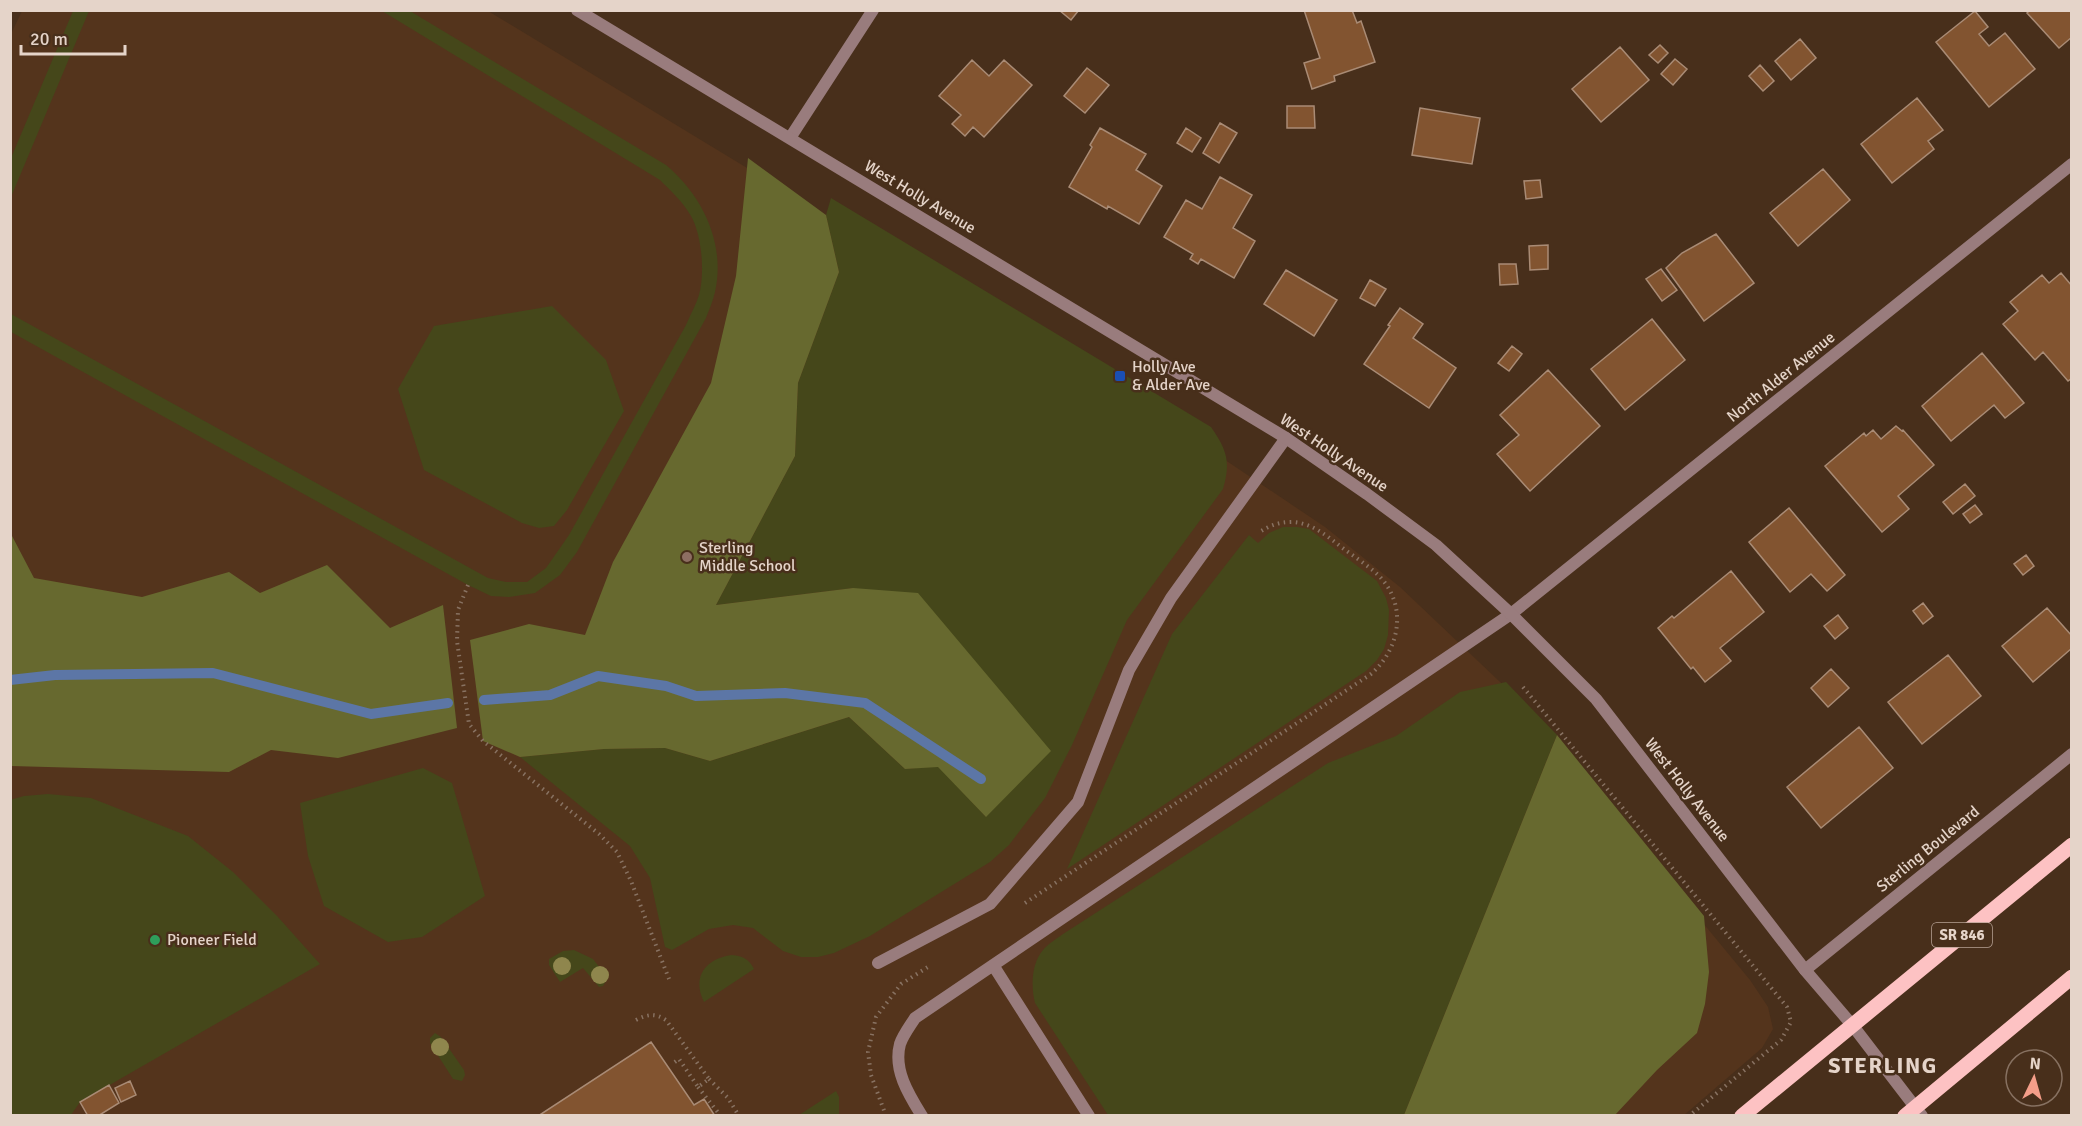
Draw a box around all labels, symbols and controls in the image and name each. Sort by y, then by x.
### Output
scale bar [21,18,124,56]
text: 20 m [30,28,68,50]
street label: West Holly Avenue [861,156,979,238]
street label: North Alder Avenue [1723,327,1839,427]
place label: Holly Ave & Alder Ave [1132,357,1210,395]
marker: Holly Ave & Alder Ave [1113,369,1127,383]
street label: West Holly Avenue [1276,409,1392,497]
place label: Sterling Middle School [699,538,796,576]
marker: Sterling Middle School [680,550,694,564]
street label: West Holly Avenue [1640,734,1734,846]
street label: Sterling Boulevard [1873,801,1983,897]
road number: SR 846 [1932,923,1992,947]
place label: Pioneer Field [167,930,257,950]
marker: Pioneer Field [148,933,162,947]
north arrow [2004,1048,2064,1108]
district label: STERLING [1828,1052,1938,1079]
text: N [2029,1054,2042,1075]

